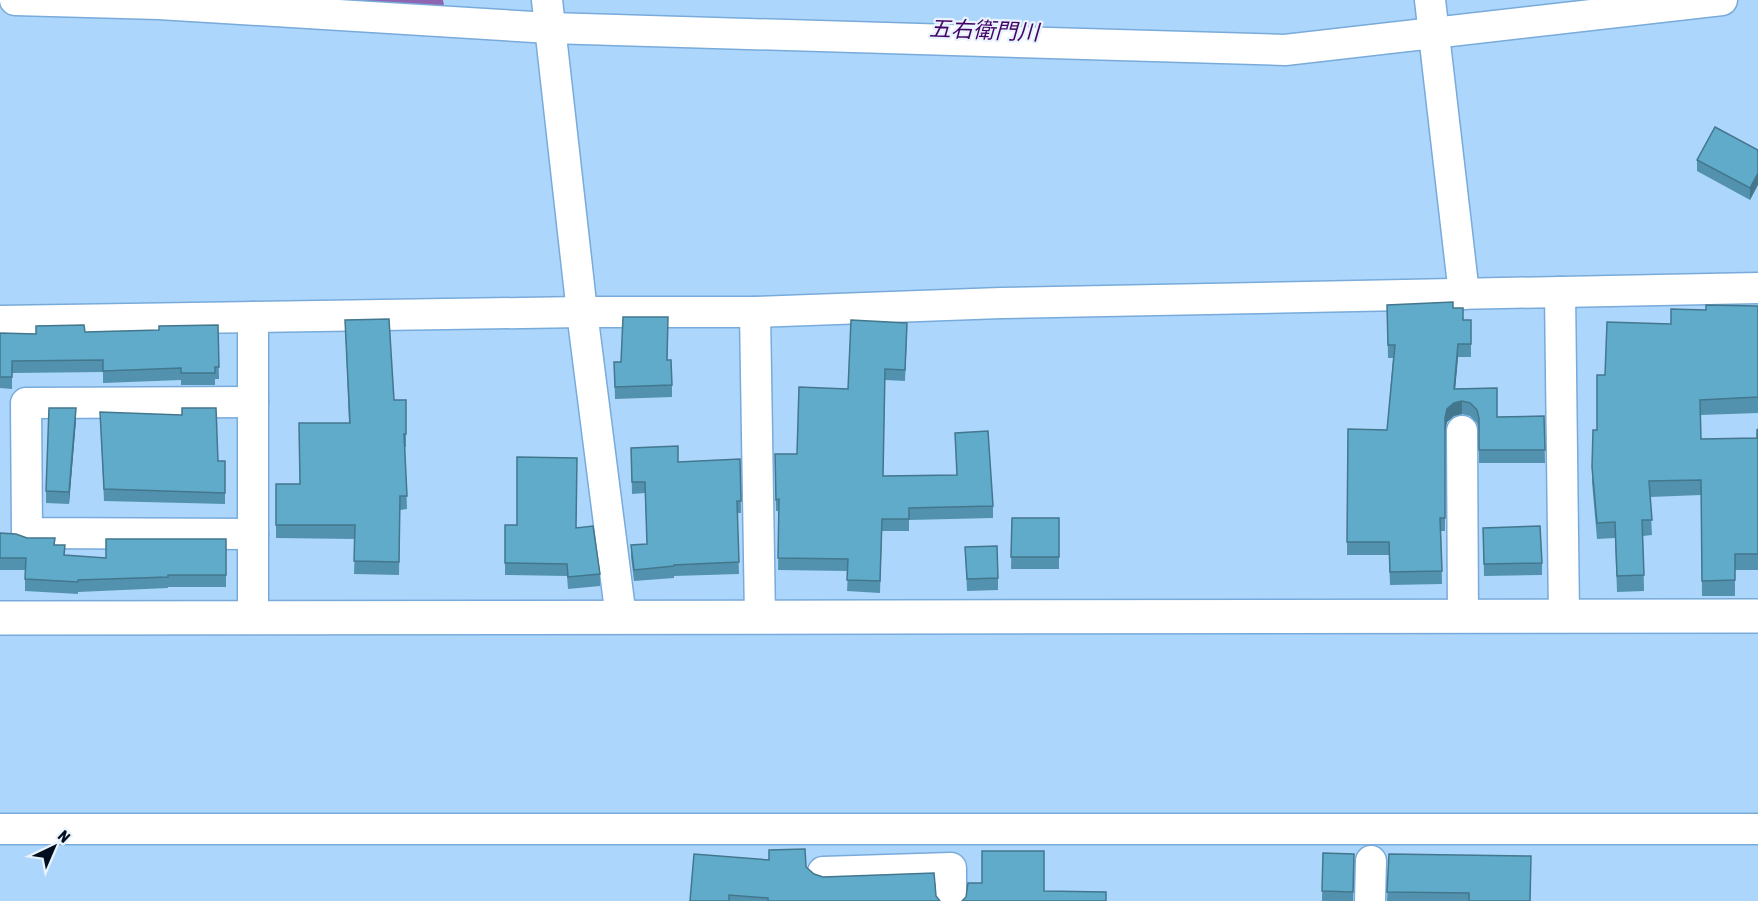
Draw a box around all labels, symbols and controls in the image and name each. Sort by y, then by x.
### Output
water label: 五右衛門川 [929,15,1041,45]
north arrow [24,817,84,877]
text: N [55,826,74,846]

